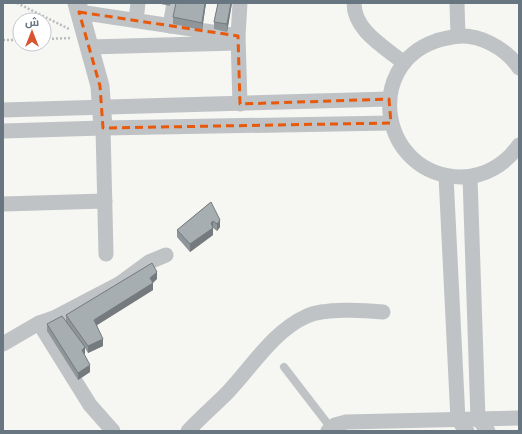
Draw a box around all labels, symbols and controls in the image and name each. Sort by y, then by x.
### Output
north arrow [12,12,52,52]
text: ش [25,16,39,29]

